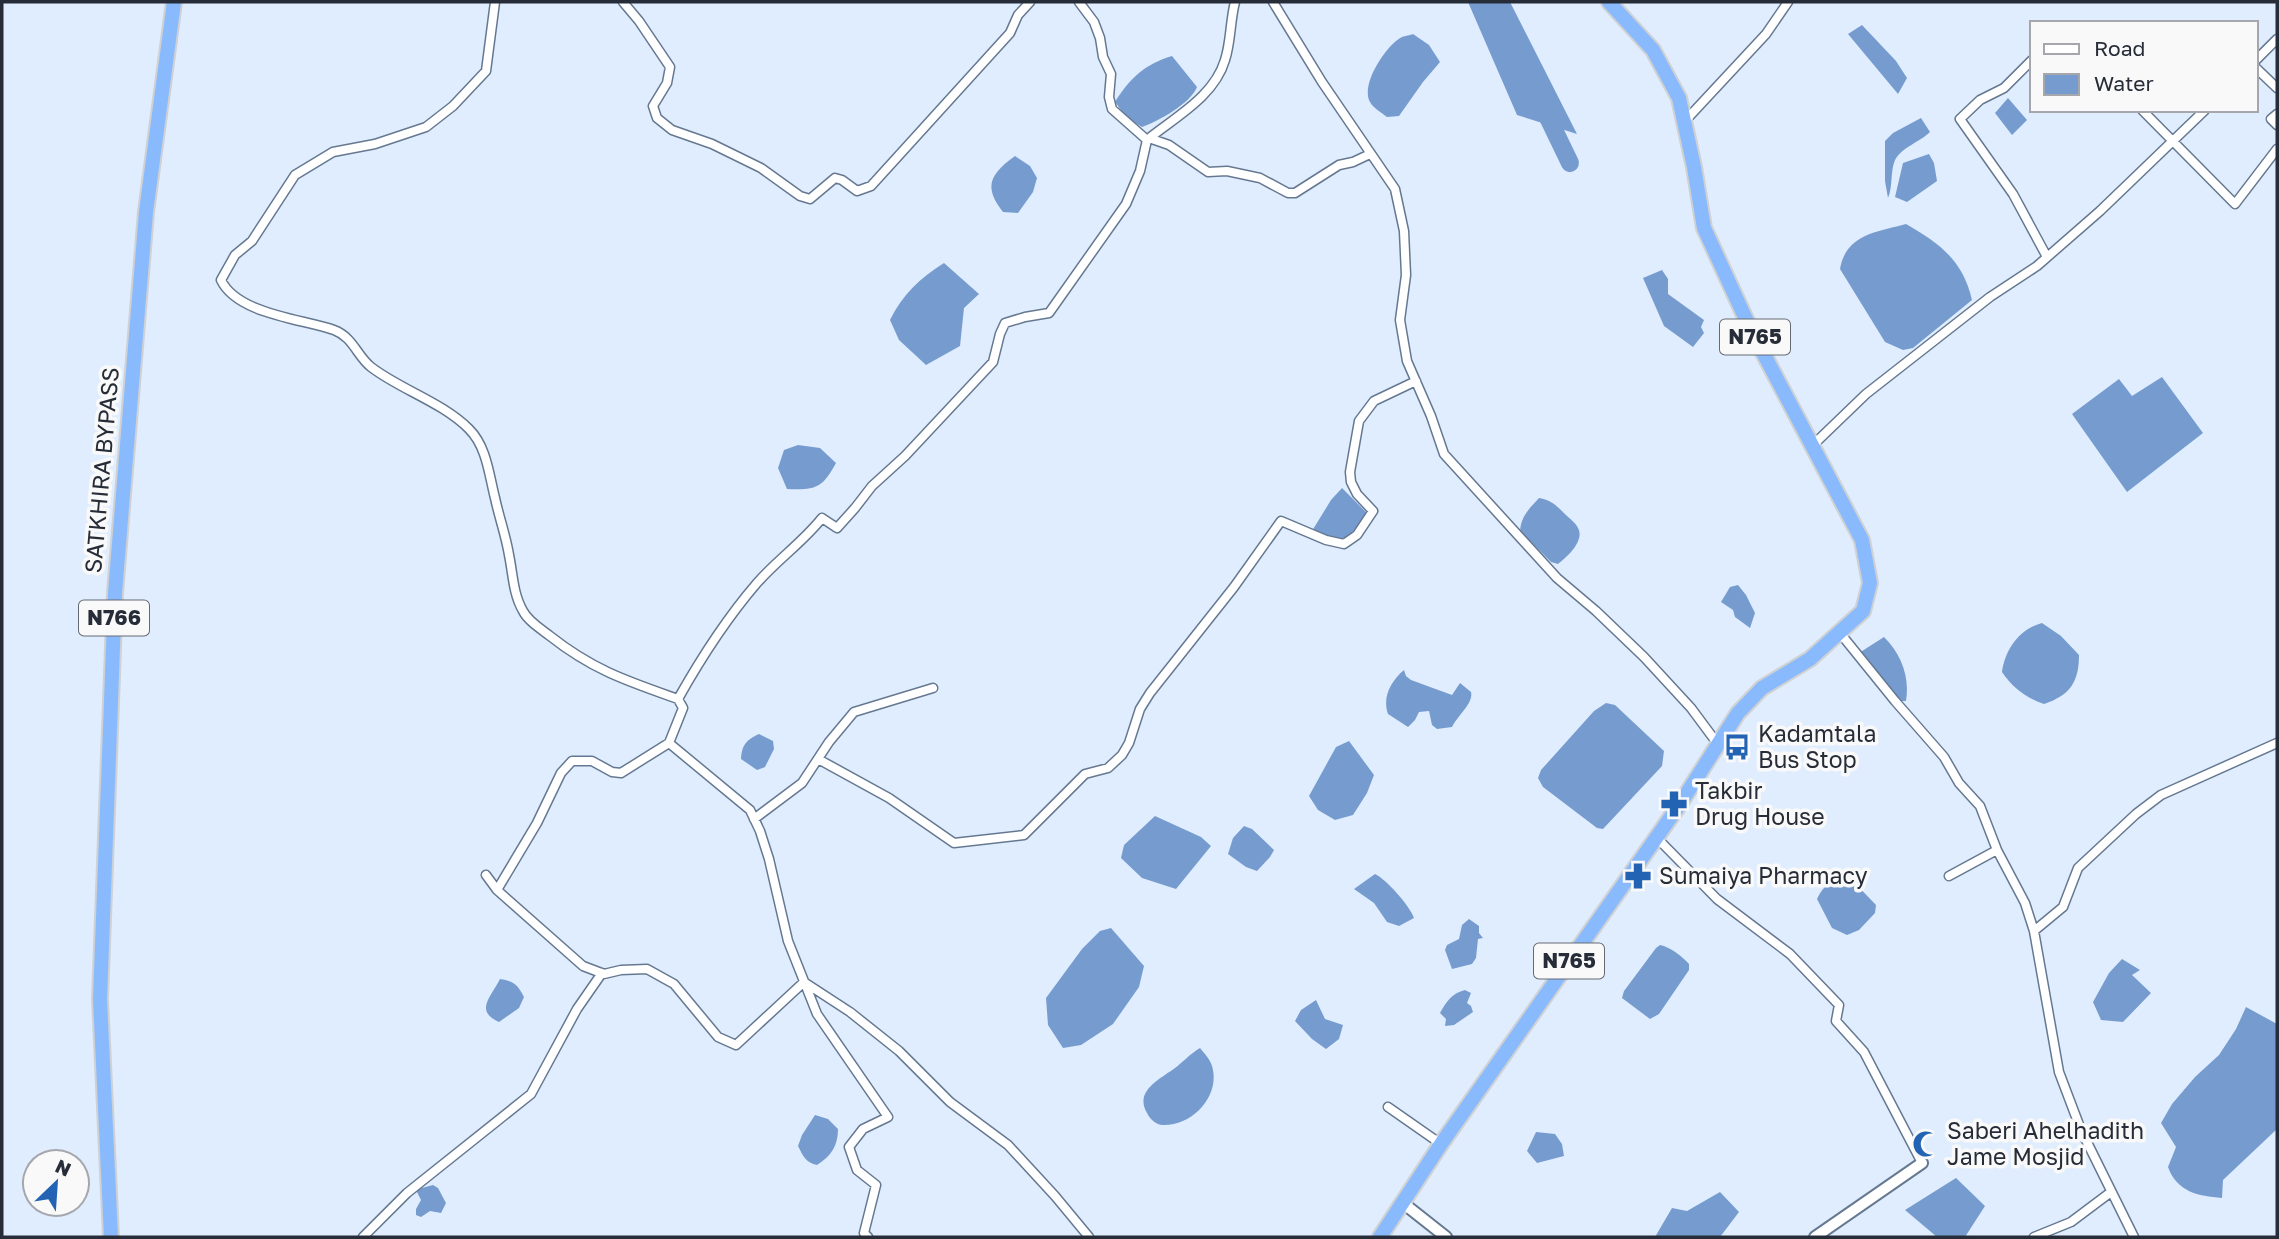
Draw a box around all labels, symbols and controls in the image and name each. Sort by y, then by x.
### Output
legend [2030,21,2258,112]
text: Road [2094,35,2145,61]
text: Water [2094,70,2154,96]
road number: N765 [1720,320,1790,354]
street label: SATKHIRA BYPASS [78,366,124,574]
road number: N766 [79,600,149,636]
place label: Kadamtala Bus Stop [1758,719,1876,773]
bus stop icon: Kadamtala Bus Stop [1722,732,1752,762]
place label: Takbir Drug House [1695,776,1825,830]
pharmacy icon: Takbir Drug House [1659,789,1689,819]
pharmacy icon: Sumaiya Pharmacy [1623,861,1653,891]
place label: Sumaiya Pharmacy [1659,861,1868,889]
road number: N765 [1534,944,1604,978]
place label: Saberi Ahelhadith Jame Mosjid [1947,1116,2144,1170]
mosque icon: Saberi Ahelhadith Jame Mosjid [1911,1129,1941,1159]
north arrow [21,1148,91,1218]
text: N [52,1154,75,1181]

